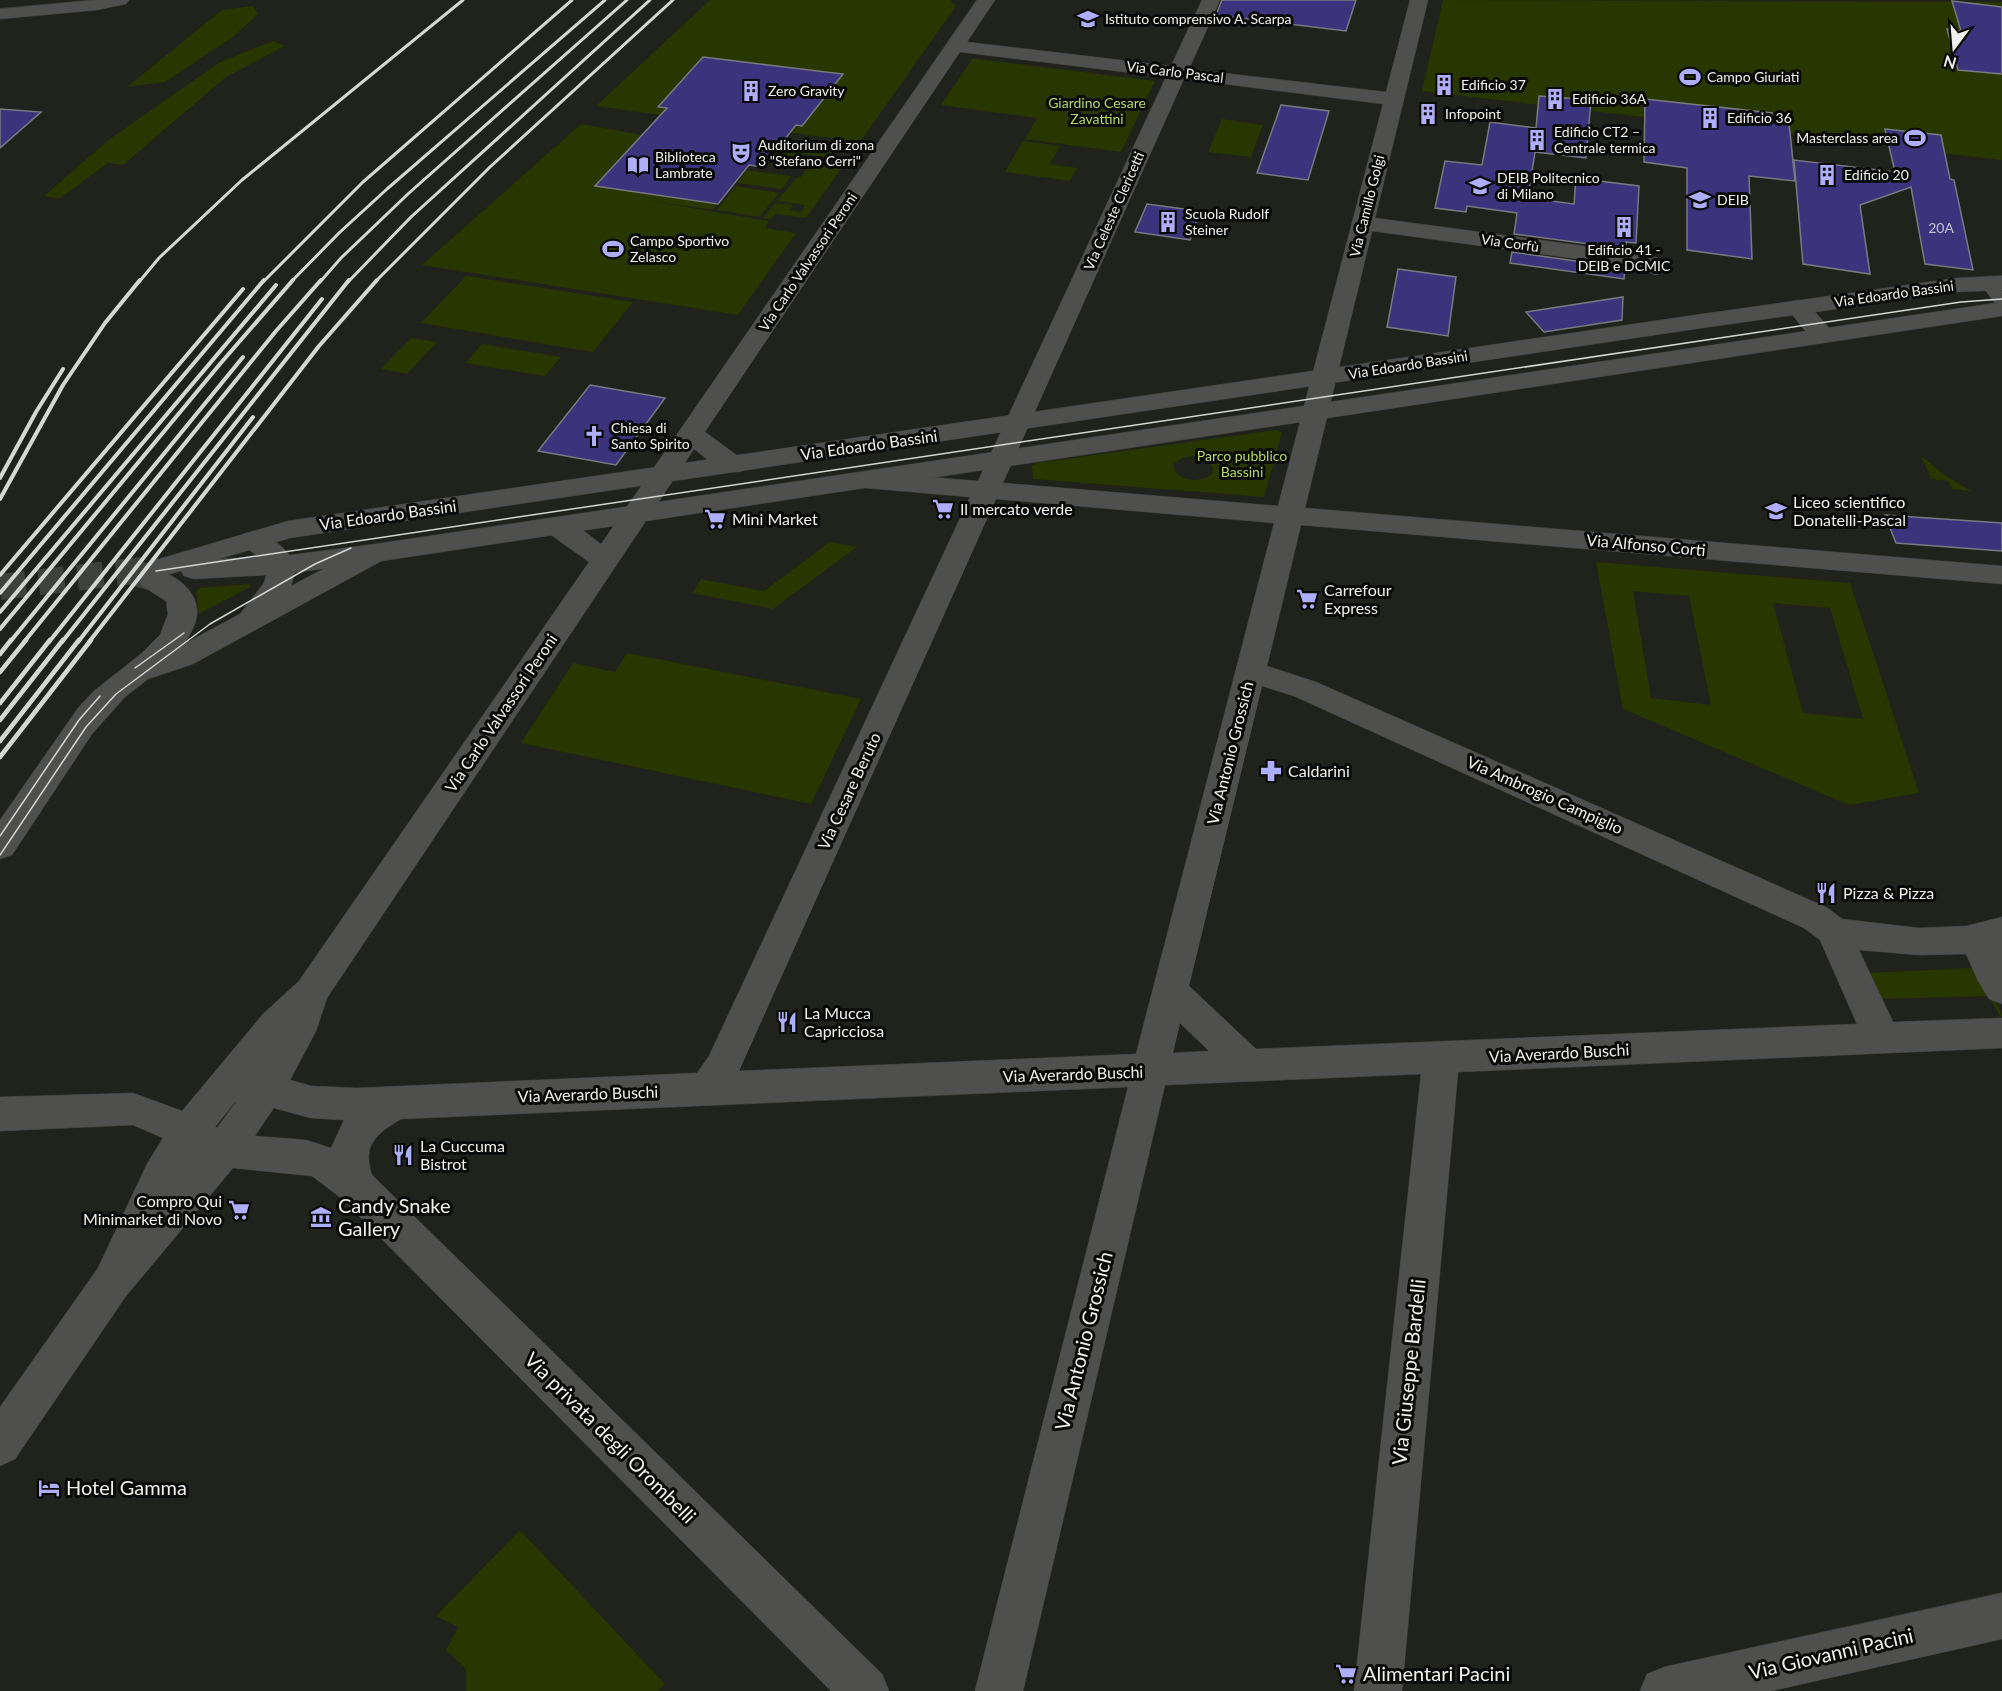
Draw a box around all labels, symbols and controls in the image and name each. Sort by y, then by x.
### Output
school or university icon: Istituto comprensivo A. Scarpa [1076,7,1100,31]
place label: Istituto comprensivo A. Scarpa [1105,10,1292,27]
north arrow [1924,18,1984,78]
text: N [1941,52,1958,74]
street label: Via Carlo Pascal [1126,57,1225,86]
sports icon: Campo Giuriati [1678,65,1702,89]
place label: Campo Giuriati [1707,68,1799,85]
building icon: Edificio 37 [1432,73,1456,97]
place label: Edificio 37 [1461,76,1526,93]
building icon: Zero Gravity [739,79,763,103]
place label: Zero Gravity [768,82,845,99]
building icon: Edificio 36A [1543,87,1567,111]
place label: Edificio 36A [1572,90,1647,107]
park label: Giardino Cesare Zavattini [1048,94,1146,127]
building icon: Infopoint [1416,102,1440,126]
place label: Infopoint [1445,105,1501,122]
building icon: Edificio 36 [1698,106,1722,130]
place label: Edificio 36 [1727,109,1792,126]
place label: Edificio CT2 – Centrale termica [1554,123,1656,156]
sports icon: Masterclass area [1903,126,1927,150]
building icon: Edificio CT2 – Centrale termica [1525,128,1549,152]
place label: Masterclass area [1796,129,1898,146]
place label: Auditorium di zona 3 "Stefano Cerri" [758,136,874,169]
theatre icon: Auditorium di zona 3 "Stefano Cerri" [729,141,753,165]
place label: Biblioteca Lambrate [655,148,716,181]
street label: Via Celeste Clericetti [1080,149,1147,273]
library icon: Biblioteca Lambrate [626,153,650,177]
street label: Via Camillo Golgi [1346,153,1387,259]
building icon: Edificio 20 [1815,163,1839,187]
place label: Edificio 20 [1844,166,1909,183]
place label: DEIB Politecnico di Milano [1497,169,1600,202]
school or university icon: DEIB Politecnico di Milano [1468,174,1492,198]
school or university icon: DEIB [1688,188,1712,212]
street label: Via Carlo Valvassori Peroni [755,189,860,334]
place label: DEIB [1717,191,1749,208]
place label: Scuola Rudolf Steiner [1185,205,1269,238]
building icon: Scuola Rudolf Steiner [1156,210,1180,234]
building icon: Edificio 41 - DEIB e DCMIC [1612,215,1636,239]
house number: 20A [1928,219,1954,236]
street label: Via Corfù [1480,230,1540,255]
place label: Campo Sportivo Zelasco [630,232,729,265]
sports icon: Campo Sportivo Zelasco [601,237,625,261]
place label: Edificio 41 - DEIB e DCMIC [1578,241,1671,274]
street label: Via Edoardo Bassini [1833,277,1955,310]
street label: Via Edoardo Bassini [1347,347,1469,382]
place label: Chiesa di Santo Spirito [611,419,690,452]
church icon: Chiesa di Santo Spirito [582,424,606,448]
street label: Via Edoardo Bassini [799,426,939,464]
park label: Parco pubblico Bassini [1197,447,1287,480]
place label: Liceo scientifico Donatelli-Pascal [1793,492,1906,529]
street label: Via Edoardo Bassini [318,496,458,534]
supermarket icon: Il mercato verde [931,497,955,521]
place label: Il mercato verde [960,499,1073,518]
school or university icon: Liceo scientifico Donatelli-Pascal [1764,499,1788,523]
supermarket icon: Mini Market [703,507,727,531]
place label: Mini Market [732,509,818,528]
street label: Via Alfonso Corti [1586,530,1706,559]
place label: Carrefour Express [1324,580,1392,617]
supermarket icon: Carrefour Express [1295,587,1319,611]
street label: Via Carlo Valvassori Peroni [441,630,561,795]
street label: Via Antonio Grossich [1203,679,1257,826]
street label: Via Cesare Beruto [813,729,884,852]
street label: Via Ambrogio Campiglio [1464,752,1626,838]
pharmacy icon: Caldarini [1259,759,1283,783]
place label: Caldarini [1288,761,1350,780]
restaurant icon: Pizza & Pizza [1814,881,1838,905]
place label: Pizza & Pizza [1843,883,1934,902]
place label: La Mucca Capricciosa [804,1003,884,1040]
restaurant icon: La Mucca Capricciosa [775,1010,799,1034]
street label: Via Averardo Buschi [1488,1039,1630,1066]
street label: Via Averardo Buschi [1002,1062,1144,1085]
street label: Via Averardo Buschi [517,1082,659,1105]
place label: La Cuccuma Bistrot [420,1136,505,1173]
restaurant icon: La Cuccuma Bistrot [391,1143,415,1167]
place label: Compro Qui Minimarket di Novo [83,1191,222,1228]
place label: Candy Snake Gallery [338,1193,450,1240]
supermarket icon: Compro Qui Minimarket di Novo [227,1198,251,1222]
museum icon: Candy Snake Gallery [309,1205,333,1229]
street label: Via Antonio Grossich [1049,1249,1117,1433]
street label: Via Giuseppe Bardelli [1386,1278,1430,1466]
street label: Via privata degli Orombelli [520,1347,701,1528]
place label: Hotel Gamma [66,1475,187,1499]
hotel icon: Hotel Gamma [37,1476,61,1500]
street label: Via Giovanni Pacini [1746,1622,1915,1684]
place label: Alimentari Pacini [1363,1661,1510,1685]
supermarket icon: Alimentari Pacini [1334,1662,1358,1686]

